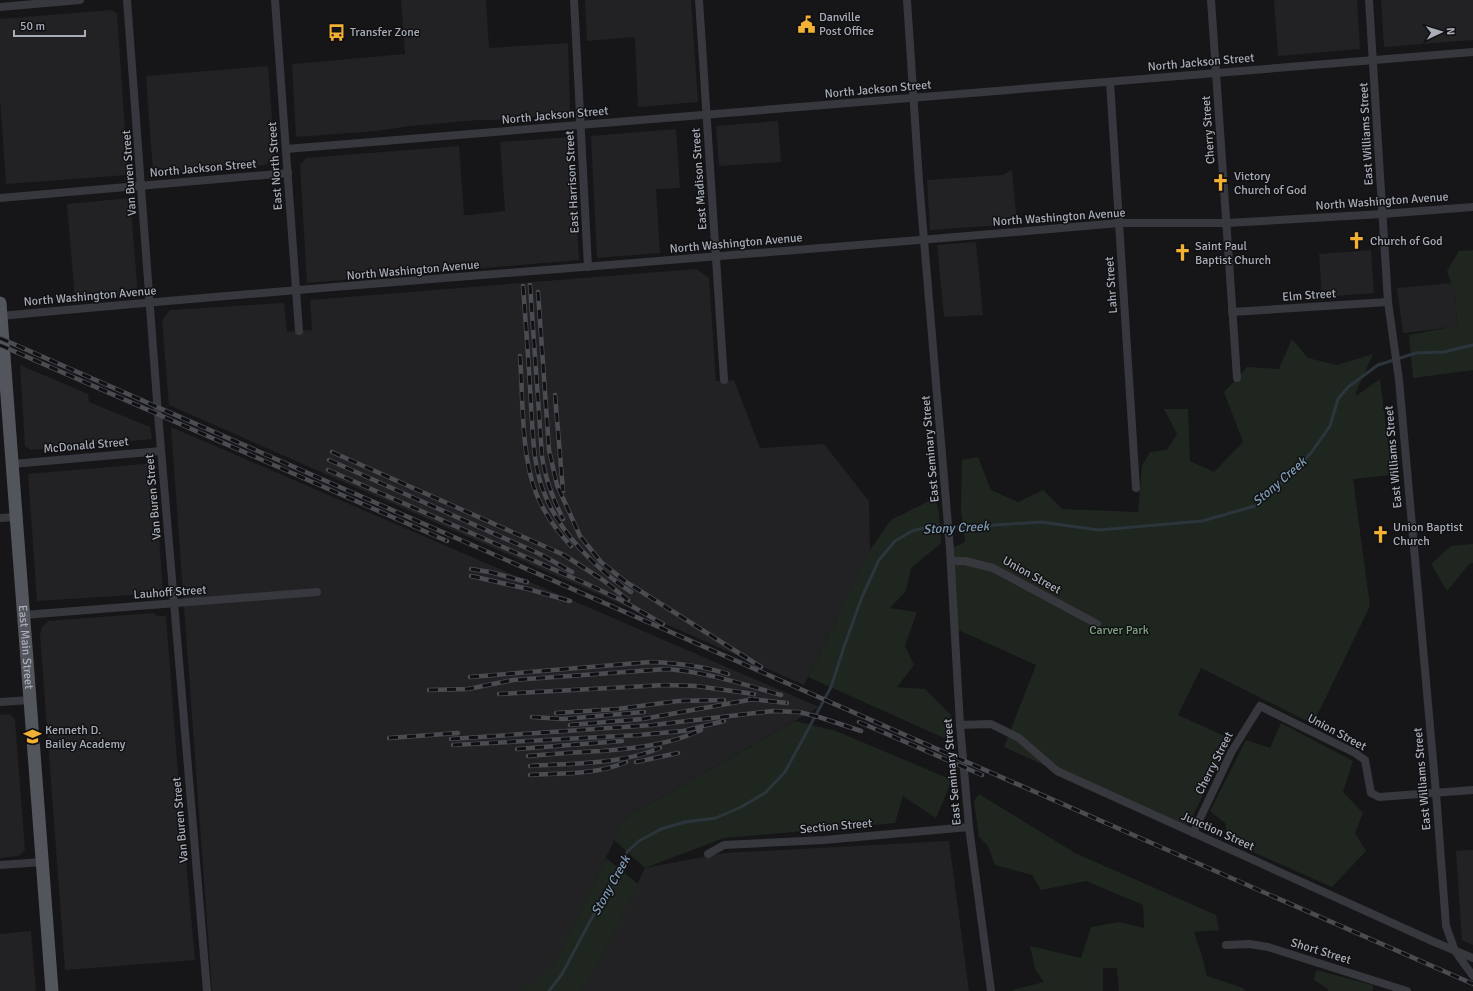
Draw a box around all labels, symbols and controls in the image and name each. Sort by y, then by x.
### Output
place label: Danville Post Office [819,10,874,39]
scale bar [14,12,85,38]
north arrow [1421,12,1461,52]
public building icon: Danville Post Office [796,14,816,34]
text: 50 m [20,19,45,34]
bus stop icon: Transfer Zone [327,22,347,42]
place label: Transfer Zone [350,25,420,40]
text: N [1444,27,1457,36]
street label: North Jackson Street [1147,50,1255,75]
street label: North Jackson Street [824,77,932,102]
street label: East Williams Street [1356,82,1377,186]
street label: Cherry Street [1199,95,1218,165]
street label: North Jackson Street [501,103,609,128]
street label: East North Street [265,121,286,211]
street label: East Madison Street [688,128,711,230]
street label: Van Buren Street [119,129,140,216]
street label: East Harrison Street [562,130,583,234]
street label: North Jackson Street [149,156,257,181]
place label: Victory Church of God [1234,169,1307,198]
church icon: Victory Church of God [1211,173,1231,193]
street label: North Washington Avenue [1315,189,1449,214]
street label: North Washington Avenue [992,205,1126,230]
street label: North Washington Avenue [669,230,803,257]
church icon: Church of God [1347,231,1367,251]
place label: Church of God [1370,234,1443,249]
place label: Saint Paul Baptist Church [1195,239,1271,268]
church icon: Saint Paul Baptist Church [1172,243,1192,263]
street label: Lahr Street [1102,256,1121,314]
street label: North Washington Avenue [346,257,480,284]
street label: North Washington Avenue [23,283,157,310]
street label: Elm Street [1282,286,1336,305]
street label: East Seminary Street [918,395,943,503]
street label: East Williams Street [1382,405,1405,509]
street label: McDonald Street [43,434,129,457]
street label: Van Buren Street [142,453,165,541]
water label: Stony Creek [1249,453,1311,509]
water label: Stony Creek [923,518,991,538]
place label: Union Baptist Church [1393,520,1463,549]
church icon: Union Baptist Church [1370,524,1390,544]
street label: Union Street [1000,553,1064,598]
street label: Lauhoff Street [133,582,207,603]
street label: East Main Street [15,604,36,690]
park label: Carver Park [1089,623,1149,638]
street label: Union Street [1305,711,1369,754]
street label: East Seminary Street [940,718,965,826]
place label: Kenneth D. Bailey Academy [45,723,126,752]
school or university icon: Kenneth D. Bailey Academy [22,727,42,747]
street label: East Williams Street [1411,727,1434,831]
street label: Cherry Street [1192,729,1237,797]
street label: Van Buren Street [169,776,192,864]
street label: Junction Street [1179,809,1257,854]
street label: Section Street [799,816,873,837]
water label: Stony Creek [588,851,635,918]
street label: Short Street [1289,935,1353,968]

